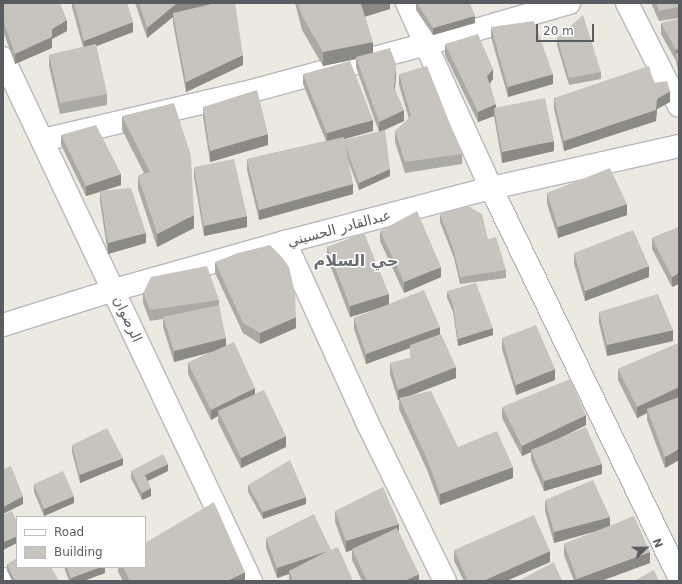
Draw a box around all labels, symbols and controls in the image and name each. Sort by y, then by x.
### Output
scale bar [538,16,596,42]
text: 20 m [543,24,574,38]
street label: عبدالقادر الحسيني [285,206,393,250]
district label: حي السلام [314,251,398,271]
street label: الرضوان [110,293,146,345]
legend [16,516,146,568]
text: Road [54,525,84,539]
north arrow [626,528,666,568]
text: N [650,537,665,550]
text: Building [54,545,103,559]

